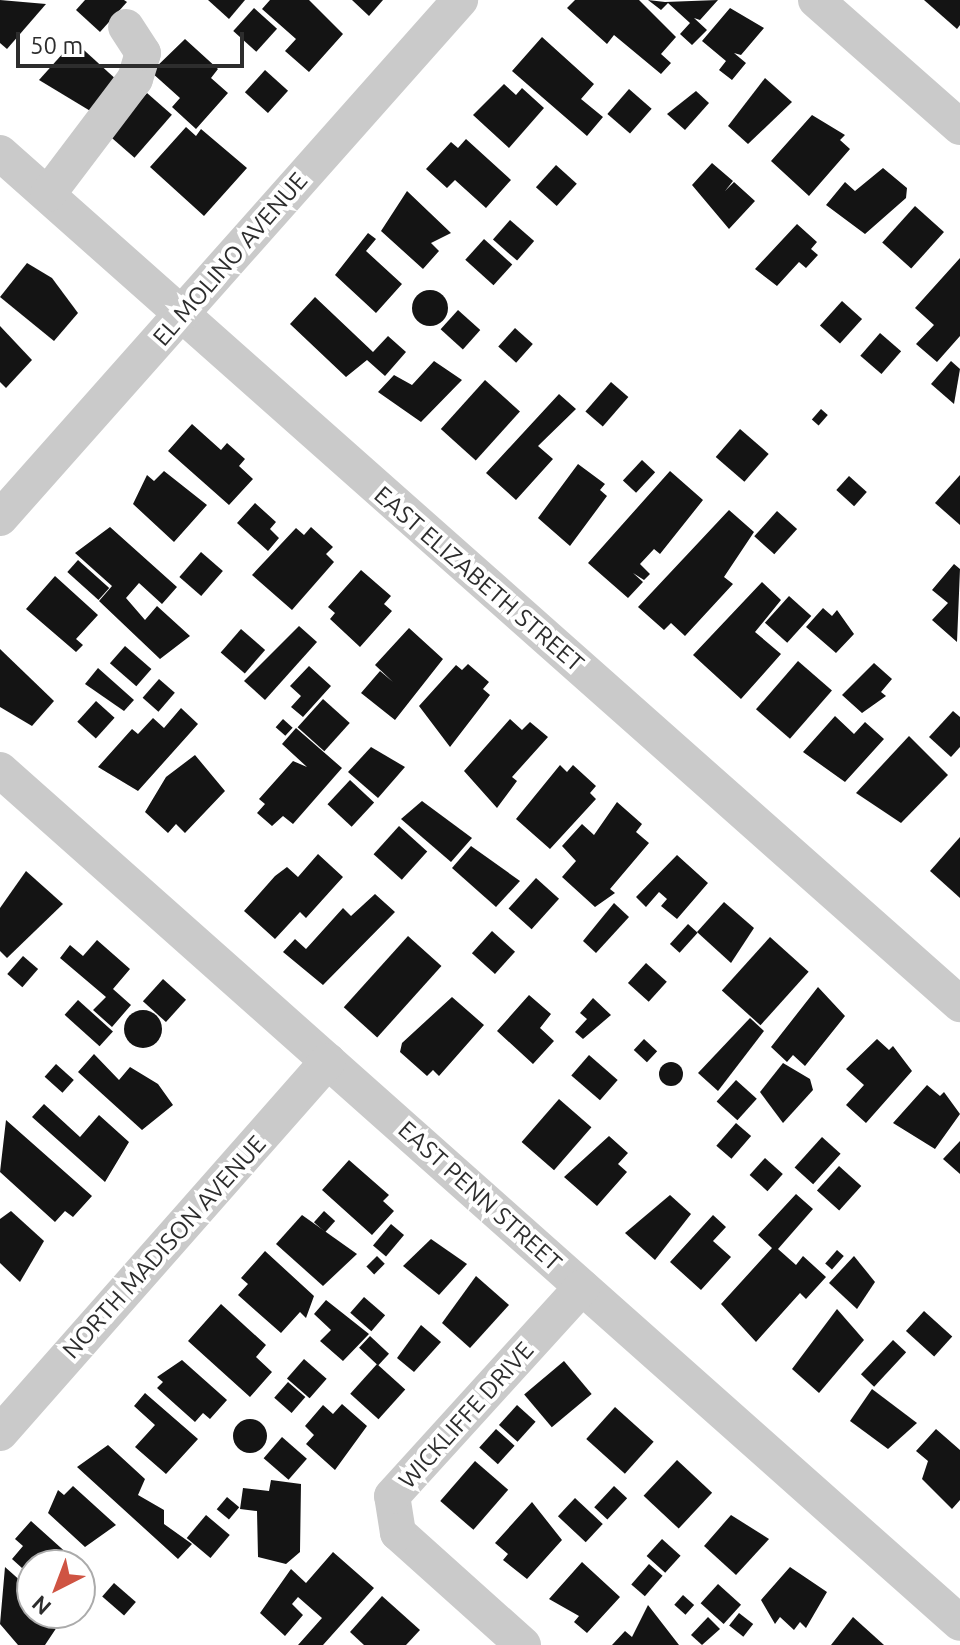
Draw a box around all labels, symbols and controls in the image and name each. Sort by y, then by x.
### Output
scale bar [20,16,248,66]
text: 50 m [30,32,83,59]
street label: EL MOLINO AVENUE [147,166,313,352]
street label: EAST ELIZABETH STREET [368,480,590,678]
street label: EAST PENN STREET [392,1115,568,1277]
street label: NORTH MADISON AVENUE [56,1130,272,1364]
street label: WICKLIFFE DRIVE [393,1336,539,1494]
north arrow [16,1549,96,1629]
text: N [26,1591,55,1621]

